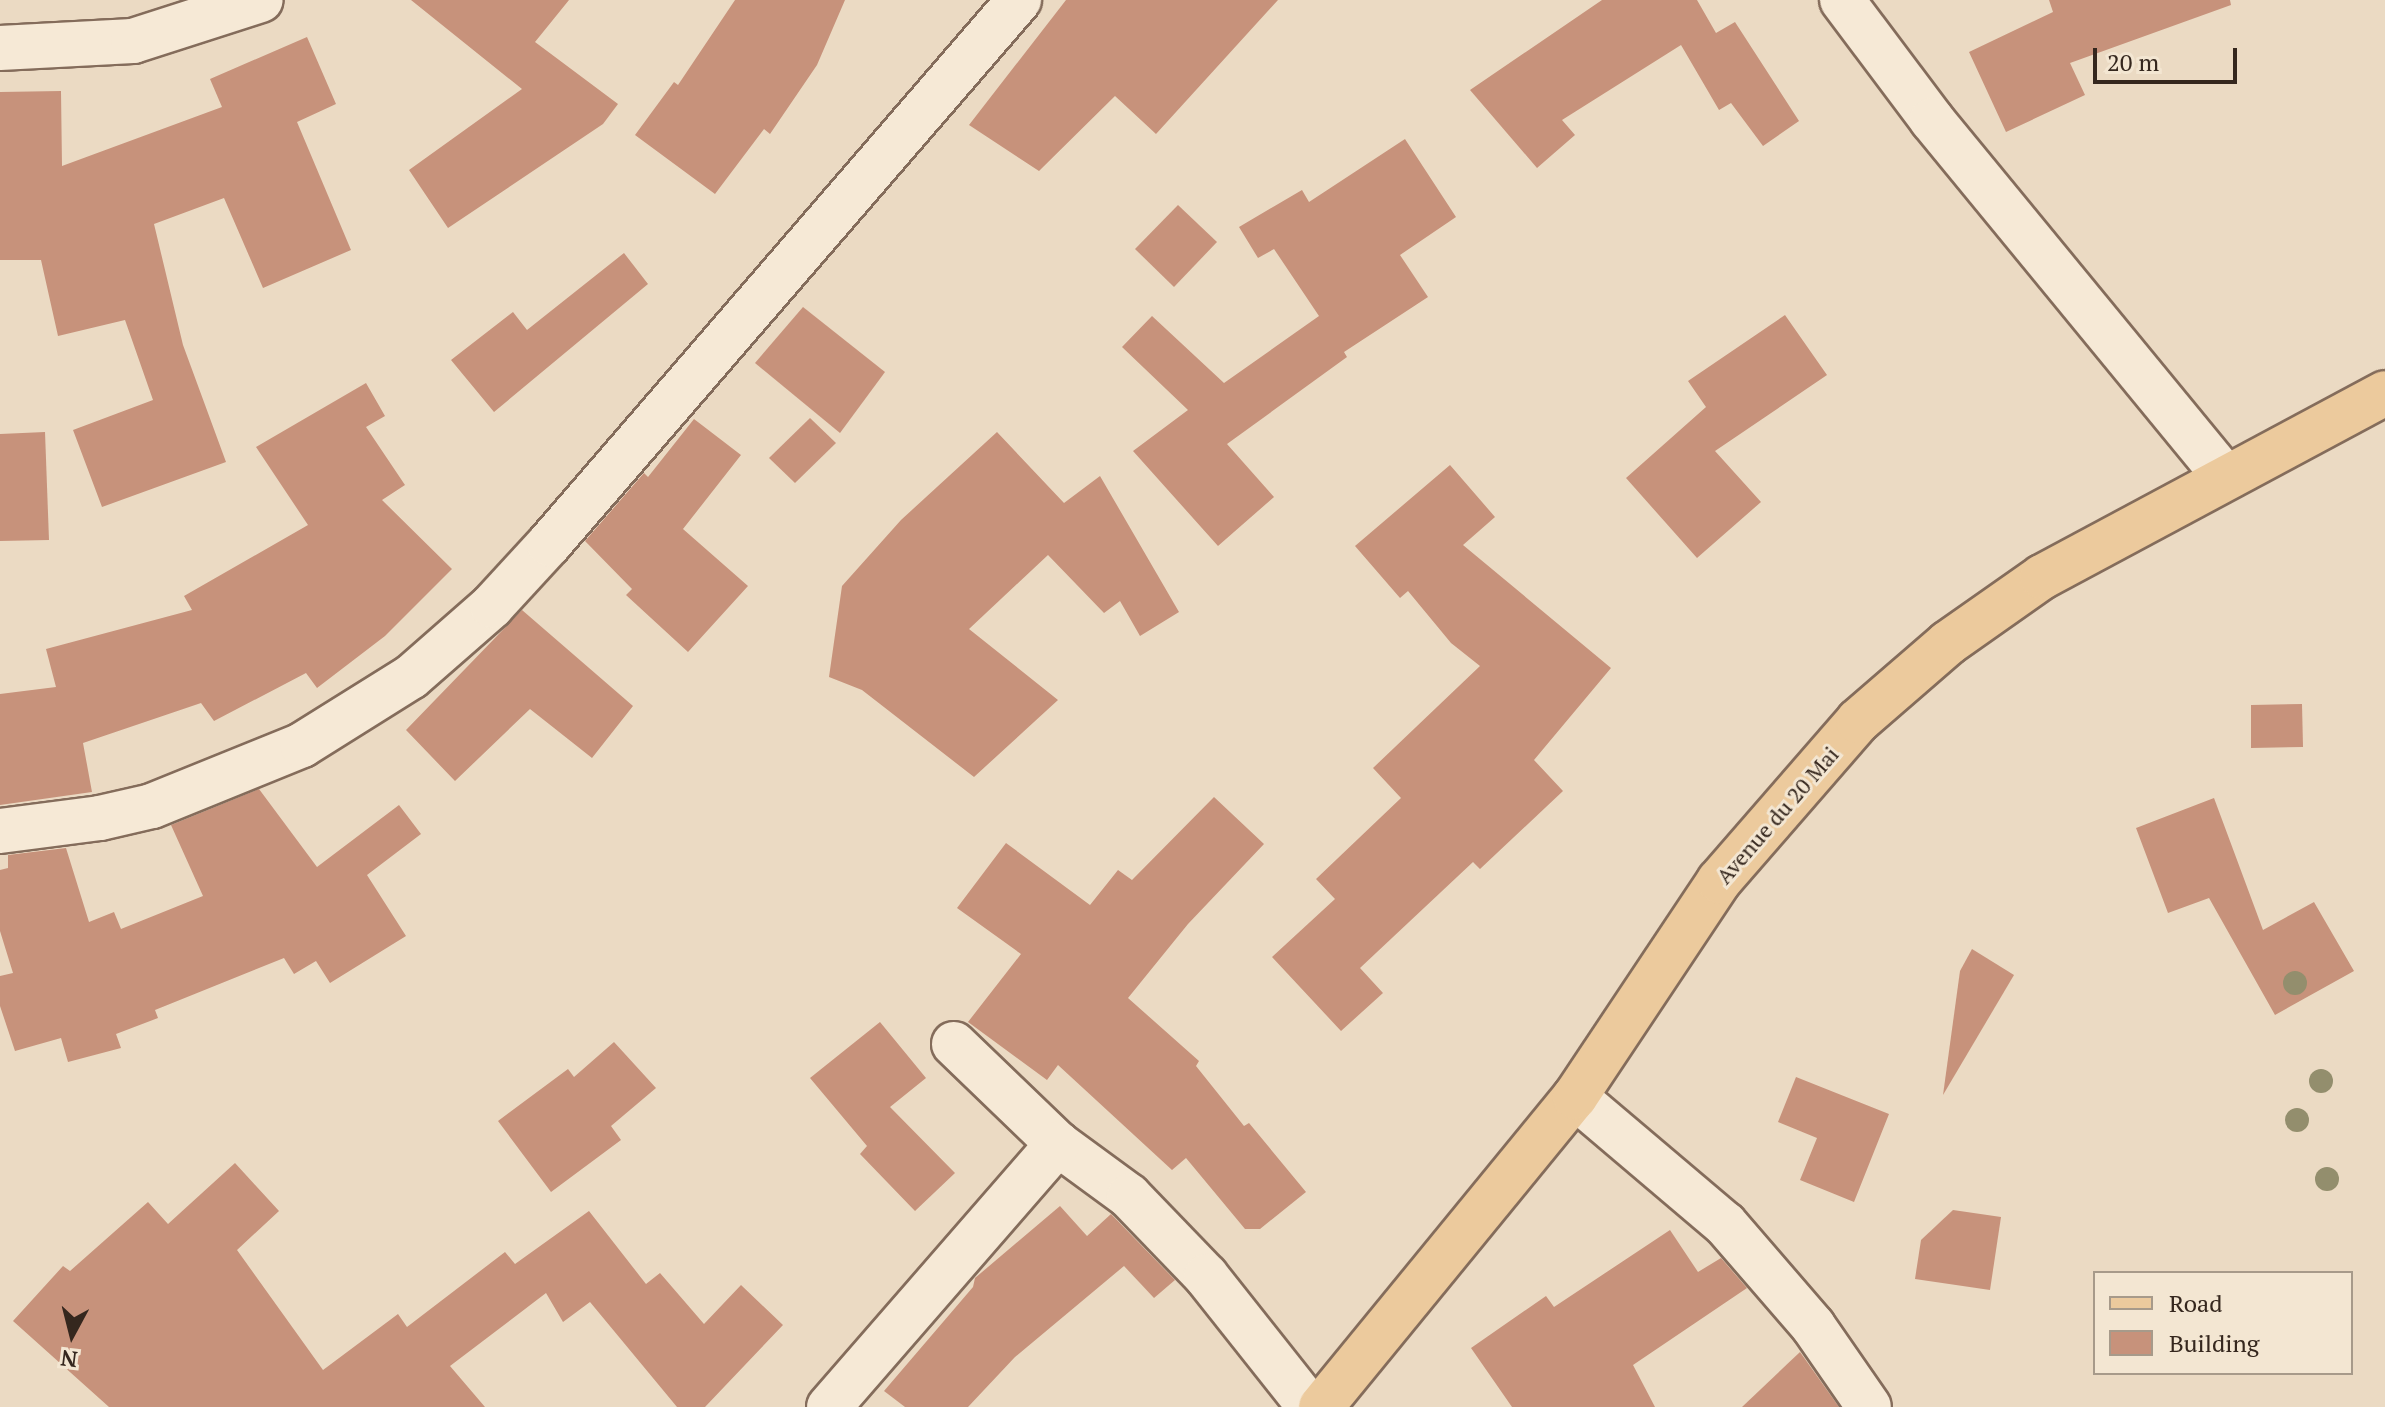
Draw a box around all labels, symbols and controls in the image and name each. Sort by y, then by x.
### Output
scale bar [2097,32,2241,82]
text: 20 m [2107,46,2159,78]
street label: Avenue du 20 Mai [1710,741,1844,889]
legend [2093,1271,2353,1375]
text: Road [2169,1287,2223,1319]
north arrow [32,1295,112,1375]
text: Building [2169,1327,2259,1359]
text: N [59,1344,79,1375]

